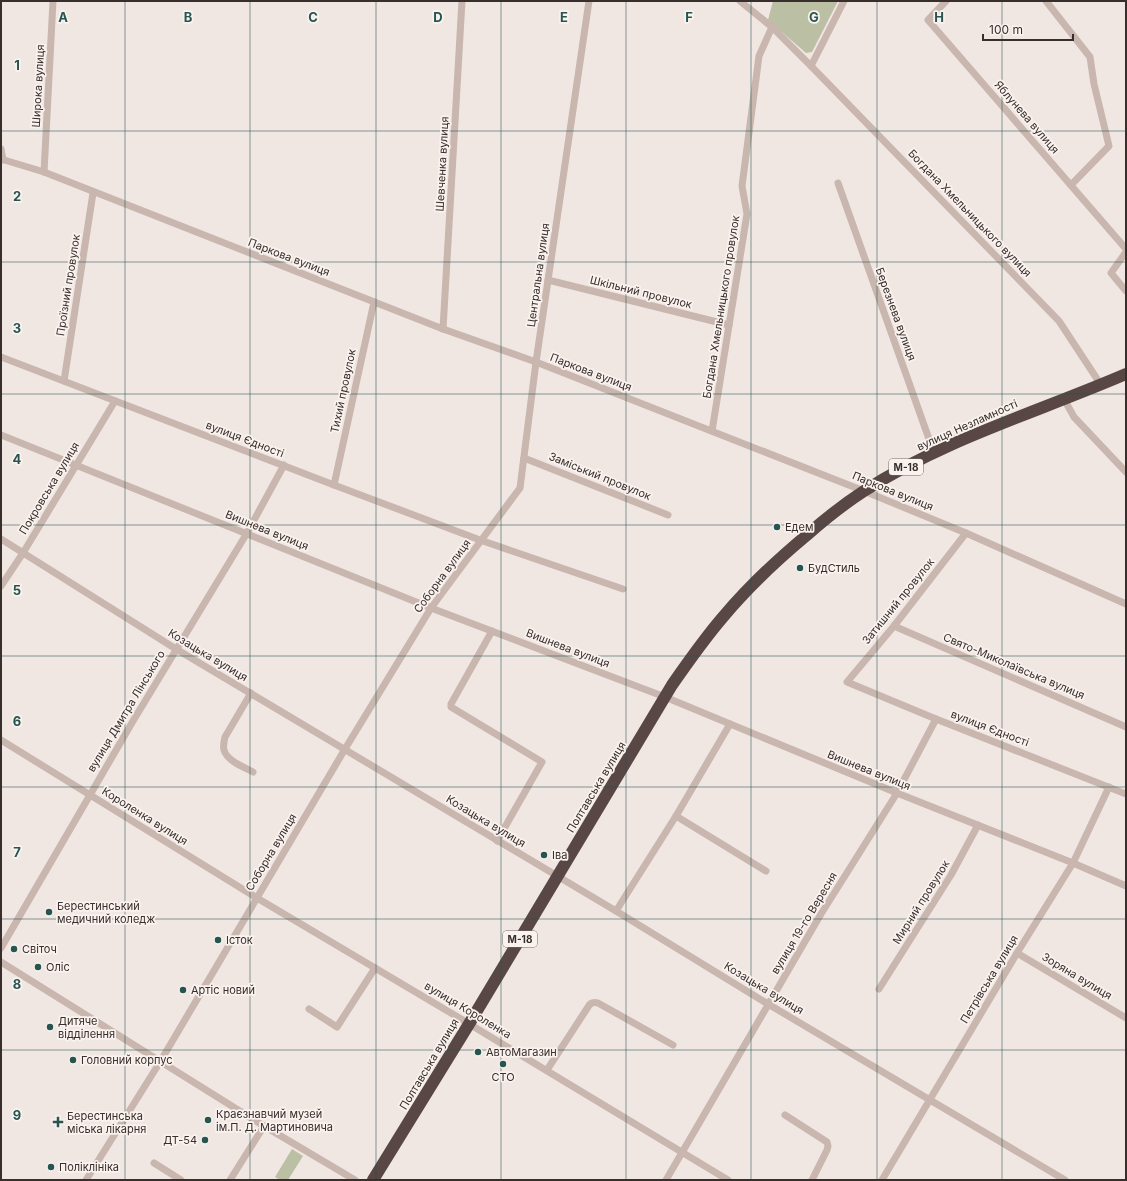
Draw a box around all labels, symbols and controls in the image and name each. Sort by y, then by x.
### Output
text: A [58,9,68,25]
text: B [184,9,193,25]
text: C [308,9,318,25]
text: D [433,9,443,25]
text: E [560,9,568,25]
text: F [685,9,693,25]
text: G [809,9,819,25]
text: H [934,9,944,25]
scale bar [983,16,1073,42]
text: 100 m [989,22,1023,37]
street label: Широка вулиця [29,44,47,128]
text: 1 [14,57,20,73]
street label: Яблунева вулиця [992,78,1062,156]
street label: Шевченка вулиця [433,116,451,212]
street label: Богдана Хмельницького вулиця [905,146,1035,280]
text: 2 [13,188,21,204]
street label: Богдана Хмельницького провулок [700,214,742,400]
street label: Центральна вулиця [524,222,552,328]
street label: Проїзний провулок [53,233,83,337]
street label: Паркова вулиця [246,235,332,279]
street label: Березнева вулиця [873,266,919,362]
street label: Шкільний провулок [588,273,694,311]
text: 3 [13,320,21,336]
street label: Тихий провулок [327,348,359,434]
street label: Паркова вулиця [548,350,634,394]
street label: вулиця Незламності [914,396,1020,454]
street label: вулиця Єдності [204,418,286,460]
street label: Покровська вулиця [16,439,82,537]
street label: Заміський провулок [547,449,653,503]
text: 4 [13,451,22,467]
road number: М-18 [889,459,923,475]
street label: Паркова вулиця [850,468,936,514]
street label: Вишнева вулиця [223,507,311,553]
place label: Едем [785,520,813,534]
marker: Едем [772,522,782,532]
street label: Соборна вулиця [411,536,473,616]
street label: Затишний провулок [859,555,937,647]
place label: БудСтиль [808,561,860,575]
marker: БудСтиль [795,563,805,573]
text: 5 [13,582,21,598]
street label: Козацька вулиця [166,626,250,684]
street label: Вишнева вулиця [524,626,612,670]
street label: Свято-Миколаївська вулиця [941,630,1087,702]
street label: вулиця Дмитра Лінського [84,647,168,774]
street label: вулиця Єдності [949,707,1031,749]
text: 6 [13,713,21,729]
street label: Полтавська вулиця [563,739,629,835]
street label: Вишнева вулиця [825,747,913,793]
street label: Короленка вулиця [99,784,191,848]
street label: Козацька вулиця [444,792,528,850]
street label: Соборна вулиця [242,811,300,893]
text: 7 [13,844,21,860]
place label: Іва [552,848,567,862]
marker: Іва [539,850,549,860]
street label: Мирний провулок [890,857,952,947]
street label: вулиця 19-го Вересня [768,869,840,977]
place label: Берестинський медичний коледж [57,899,155,926]
marker: Берестинський медичний коледж [44,907,54,917]
road number: М-18 [503,931,537,947]
street label: Петрівська вулиця [957,932,1021,1026]
place label: Істок [226,933,253,947]
marker: Істок [213,935,223,945]
place label: Світоч [22,942,57,956]
marker: Світоч [9,944,19,954]
street label: Зоряна вулиця [1039,950,1115,1002]
street label: Козацька вулиця [722,959,806,1017]
place label: Оліс [46,960,70,974]
marker: Оліс [33,962,43,972]
text: 8 [13,976,21,992]
street label: вулиця Короленка [422,979,514,1041]
place label: Артіс новий [191,983,255,997]
marker: Артіс новий [178,985,188,995]
place label: Дитяче відділення [58,1014,115,1041]
street label: Полтавська вулиця [396,1016,462,1112]
marker: Дитяче відділення [45,1022,55,1032]
place label: АвтоМагазин [486,1045,557,1059]
marker: АвтоМагазин [473,1047,483,1057]
place label: Головний корпус [81,1053,172,1067]
marker: Головний корпус [68,1055,78,1065]
marker: СТО [498,1059,508,1069]
place label: СТО [491,1070,515,1084]
text: 9 [13,1107,21,1123]
place label: Краєзнавчий музей ім.П. Д. Мартиновича [216,1107,333,1134]
place label: Берестинська міська лікарня [67,1109,146,1136]
marker: Краєзнавчий музей ім.П. Д. Мартиновича [203,1115,213,1125]
marker: Берестинська міська лікарня [52,1116,64,1128]
place label: ДТ-54 [163,1133,197,1147]
marker: ДТ-54 [200,1135,210,1145]
place label: Поліклініка [59,1160,119,1174]
marker: Поліклініка [46,1162,56,1172]

